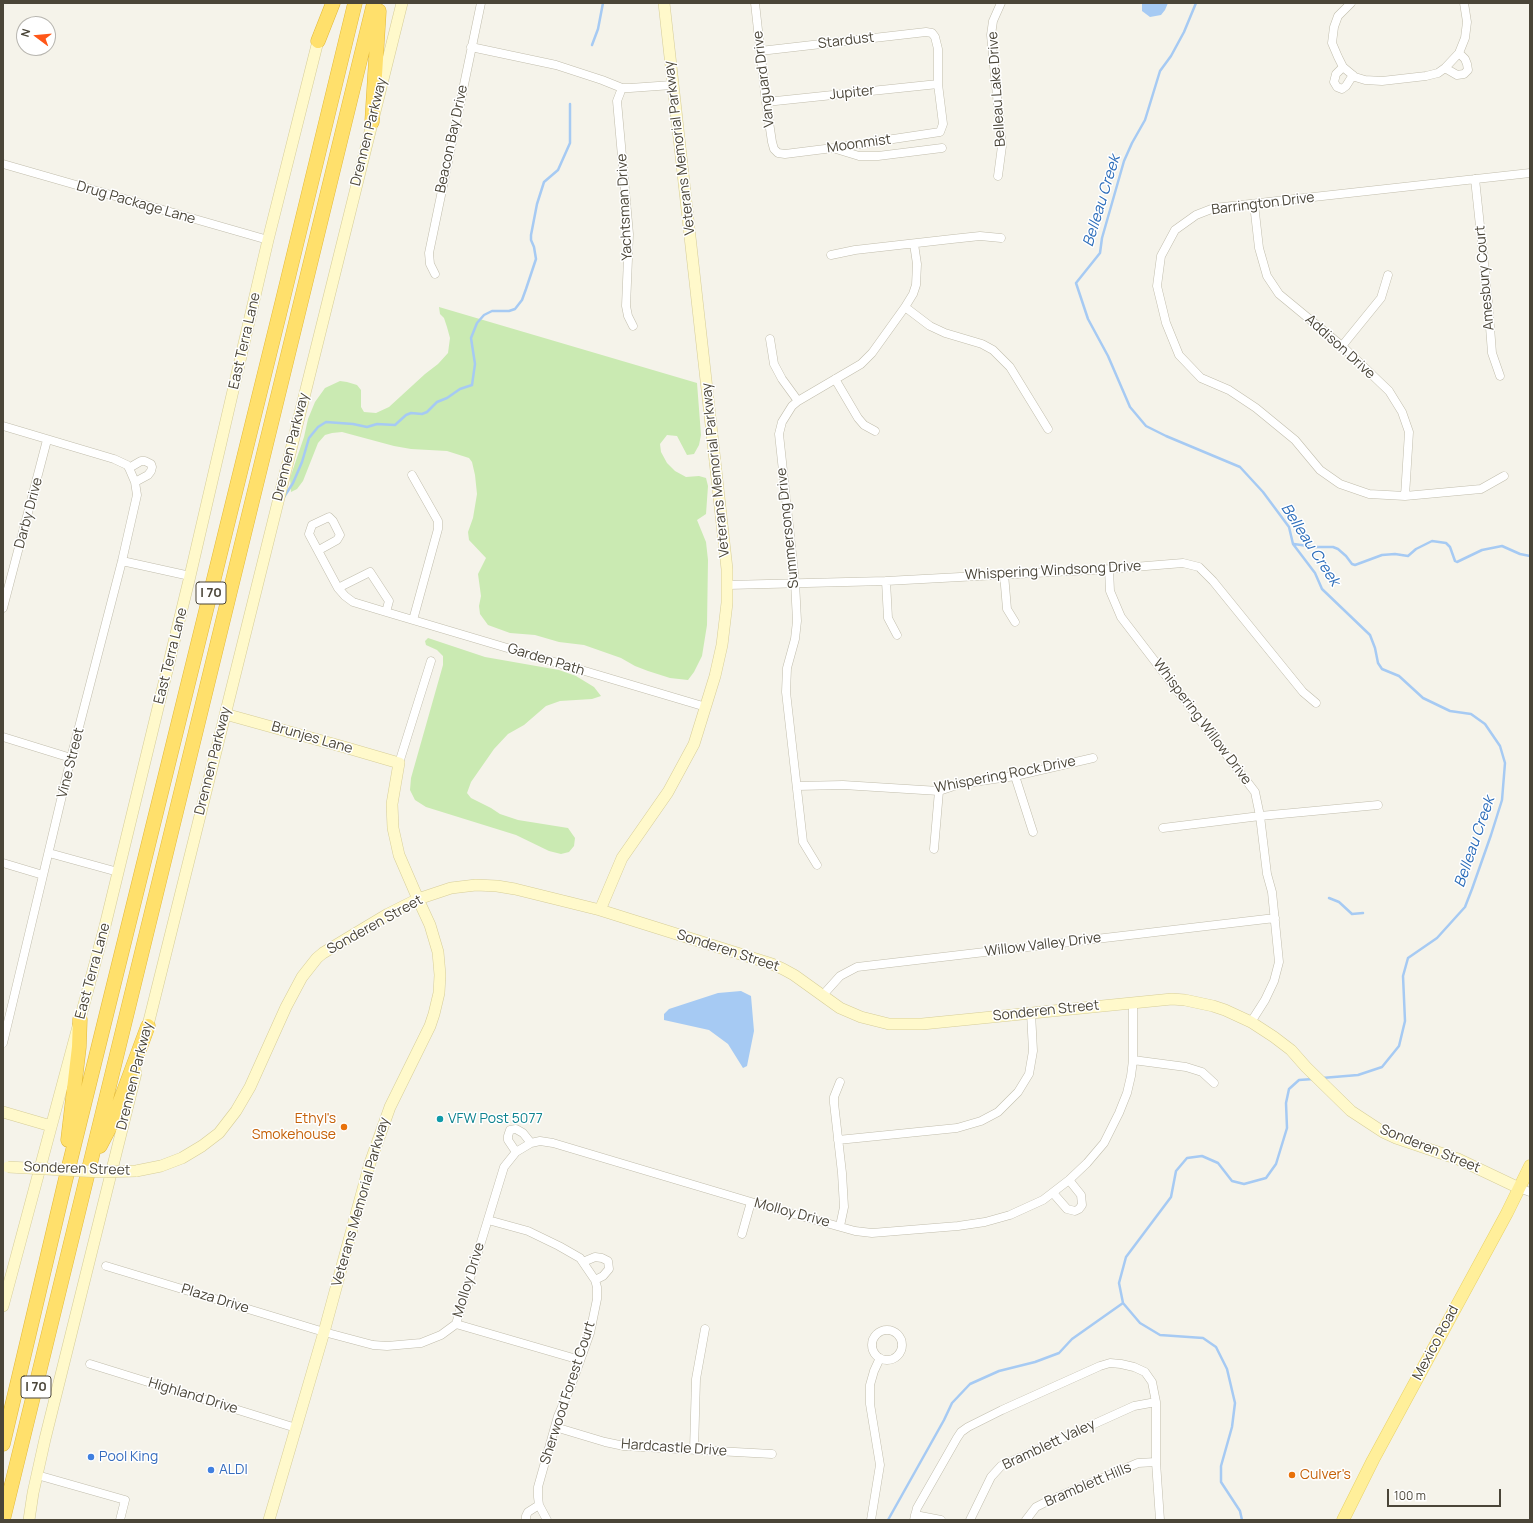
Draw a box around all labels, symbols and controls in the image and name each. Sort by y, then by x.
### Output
north arrow [16,16,56,56]
text: N [17,27,33,39]
street label: Stardust [817,29,875,53]
street label: Vanguard Drive [750,30,778,128]
street label: Belleau Lake Drive [985,31,1009,147]
street label: Veterans Memorial Parkway [661,60,699,236]
street label: Drennen Parkway [347,76,391,188]
street label: Jupiter [829,82,875,104]
street label: Beacon Bay Drive [432,83,472,195]
street label: Moonmist [826,131,892,157]
street label: Yachtsman Drive [614,153,636,261]
water label: Belleau Creek [1080,153,1124,249]
street label: Drug Package Lane [75,178,197,228]
street label: Barrington Drive [1210,189,1316,219]
street label: Amesbury Court [1472,225,1498,331]
street label: East Terra Lane [226,291,264,391]
street label: Addison Drive [1302,311,1378,383]
street label: Veterans Memorial Parkway [698,382,734,558]
street label: Drennen Parkway [269,391,313,503]
street label: Summersong Drive [773,467,803,589]
street label: Darby Drive [11,476,47,550]
water label: Belleau Creek [1277,500,1343,590]
street label: Whispering Windsong Drive [964,558,1142,584]
road number: I 70 [196,582,226,604]
street label: East Terra Lane [151,606,191,706]
street label: Garden Path [505,640,587,680]
street label: Whispering Willow Drive [1149,656,1255,788]
street label: Drennen Parkway [191,705,235,817]
street label: Brunjes Lane [270,718,354,758]
street label: Vine Street [54,726,88,800]
street label: Whispering Rock Drive [933,753,1077,797]
water label: Belleau Creek [1451,794,1499,890]
street label: Sonderen Street [324,892,426,958]
street label: East Terra Lane [72,921,114,1021]
street label: Sonderen Street [675,927,781,975]
street label: Willow Valley Drive [984,930,1102,960]
street label: Sonderen Street [992,997,1100,1025]
street label: Drennen Parkway [113,1020,157,1132]
place label: Ethyl's Smokehouse [252,1111,336,1144]
place label: VFW Post 5077 [448,1111,543,1127]
marker: VFW Post 5077 [435,1114,445,1124]
street label: Veterans Memorial Parkway [329,1115,393,1289]
street label: Sonderen Street [1377,1121,1483,1177]
marker: Ethyl's Smokehouse [339,1122,349,1132]
street label: Sonderen Street [23,1159,131,1179]
street label: Molloy Drive [752,1195,832,1231]
street label: Molloy Drive [450,1240,488,1320]
street label: Plaza Drive [179,1281,251,1317]
street label: Mexico Road [1409,1303,1463,1383]
street label: Sherwood Forest Court [537,1319,599,1467]
street label: Highland Drive [146,1374,240,1418]
road number: I 70 [21,1376,51,1398]
street label: Bramblett Valey [1000,1416,1098,1474]
street label: Hardcastle Drive [621,1436,727,1460]
place label: Pool King [99,1449,158,1465]
marker: Pool King [86,1452,96,1462]
street label: Bramblett Hills [1042,1459,1134,1511]
place label: ALDI [219,1462,248,1478]
marker: ALDI [206,1465,216,1475]
place label: Culver's [1300,1467,1351,1483]
marker: Culver's [1287,1470,1297,1480]
scale bar [1389,1481,1503,1507]
text: 100 m [1394,1487,1426,1504]

